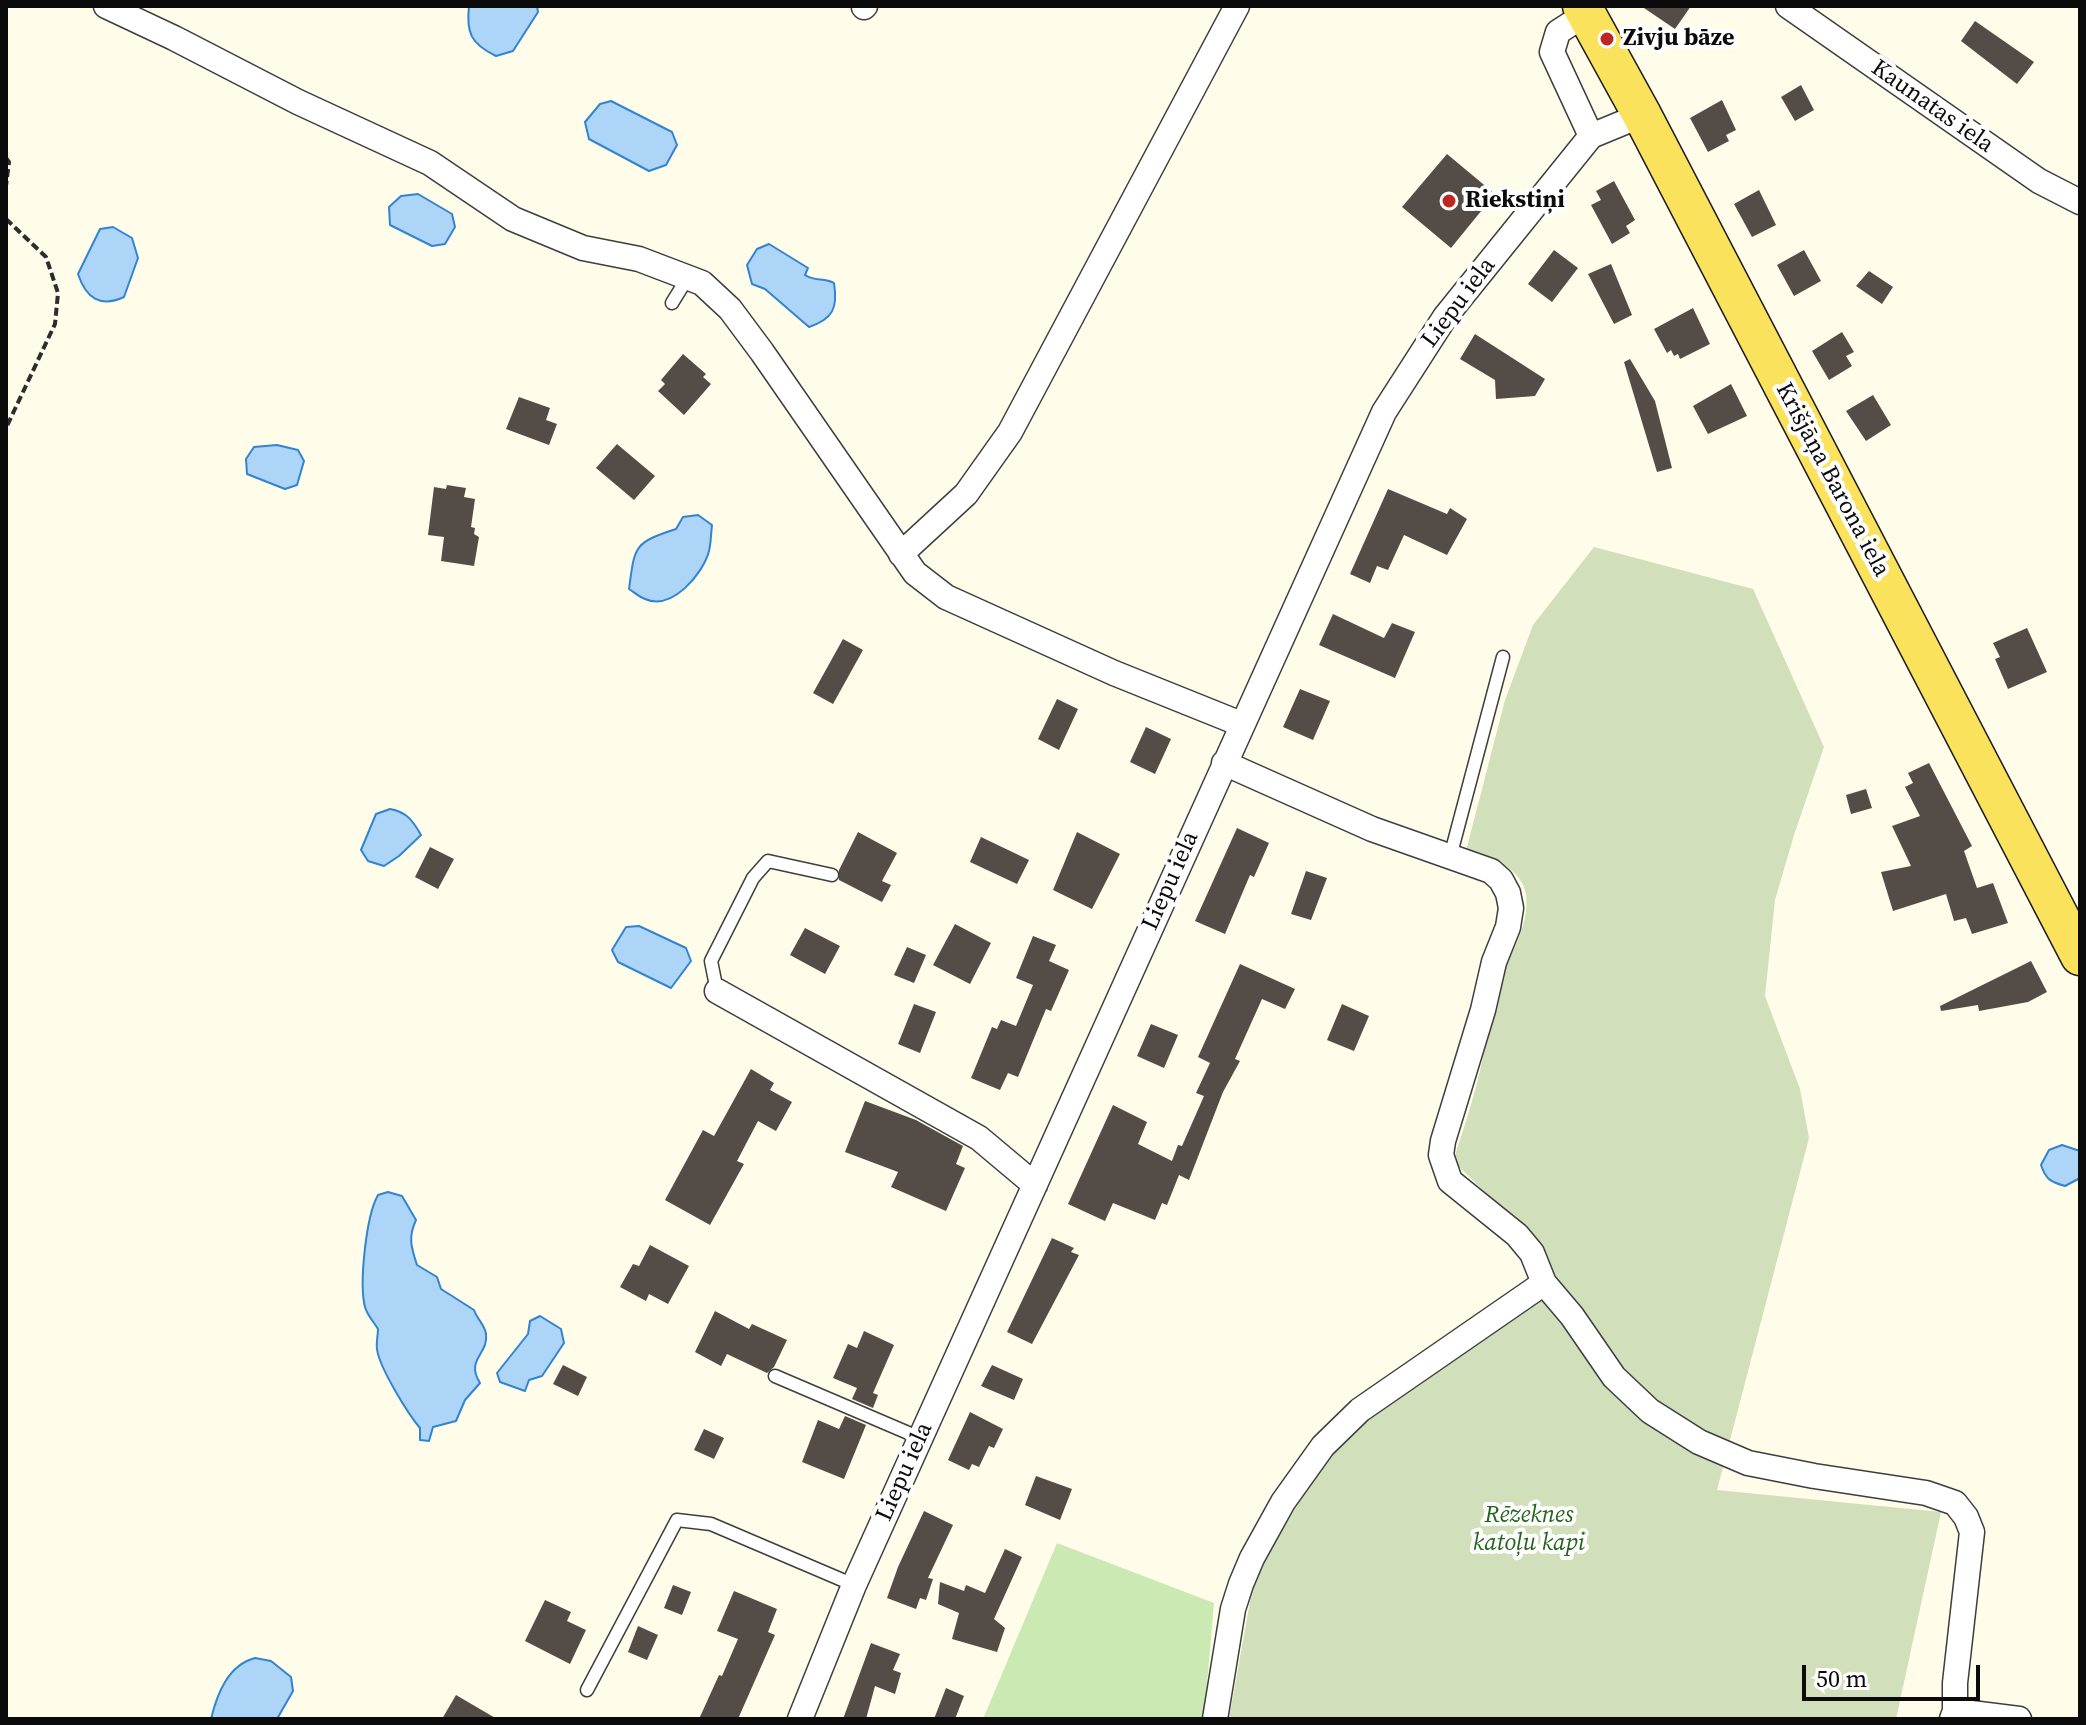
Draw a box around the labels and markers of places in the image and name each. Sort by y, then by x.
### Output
place label: Zivju bāze [1623,25,1734,53]
marker: Zivju bāze [1598,30,1616,48]
place label: Riekstiņi [1465,187,1565,215]
marker: Riekstiņi [1440,192,1458,210]

